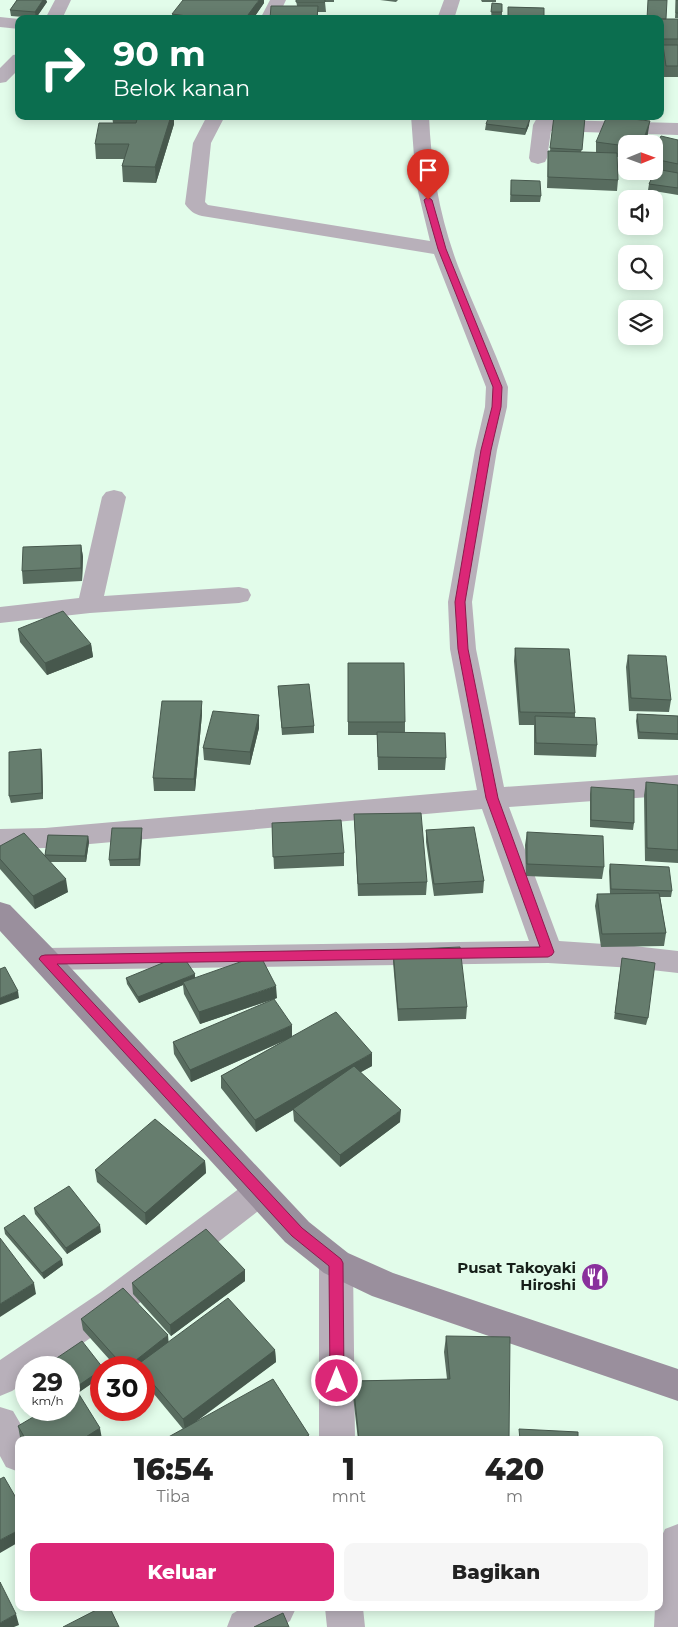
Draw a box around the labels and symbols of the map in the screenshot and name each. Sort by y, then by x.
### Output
north arrow [618,135,662,180]
pin [407,149,449,200]
place label: Pusat Takoyaki Hiroshi [457,1258,576,1294]
restaurant icon: Pusat Takoyaki Hiroshi [580,1262,610,1292]
position arrow [310,1354,362,1406]
speed limit sign: 30 [90,1356,155,1421]

